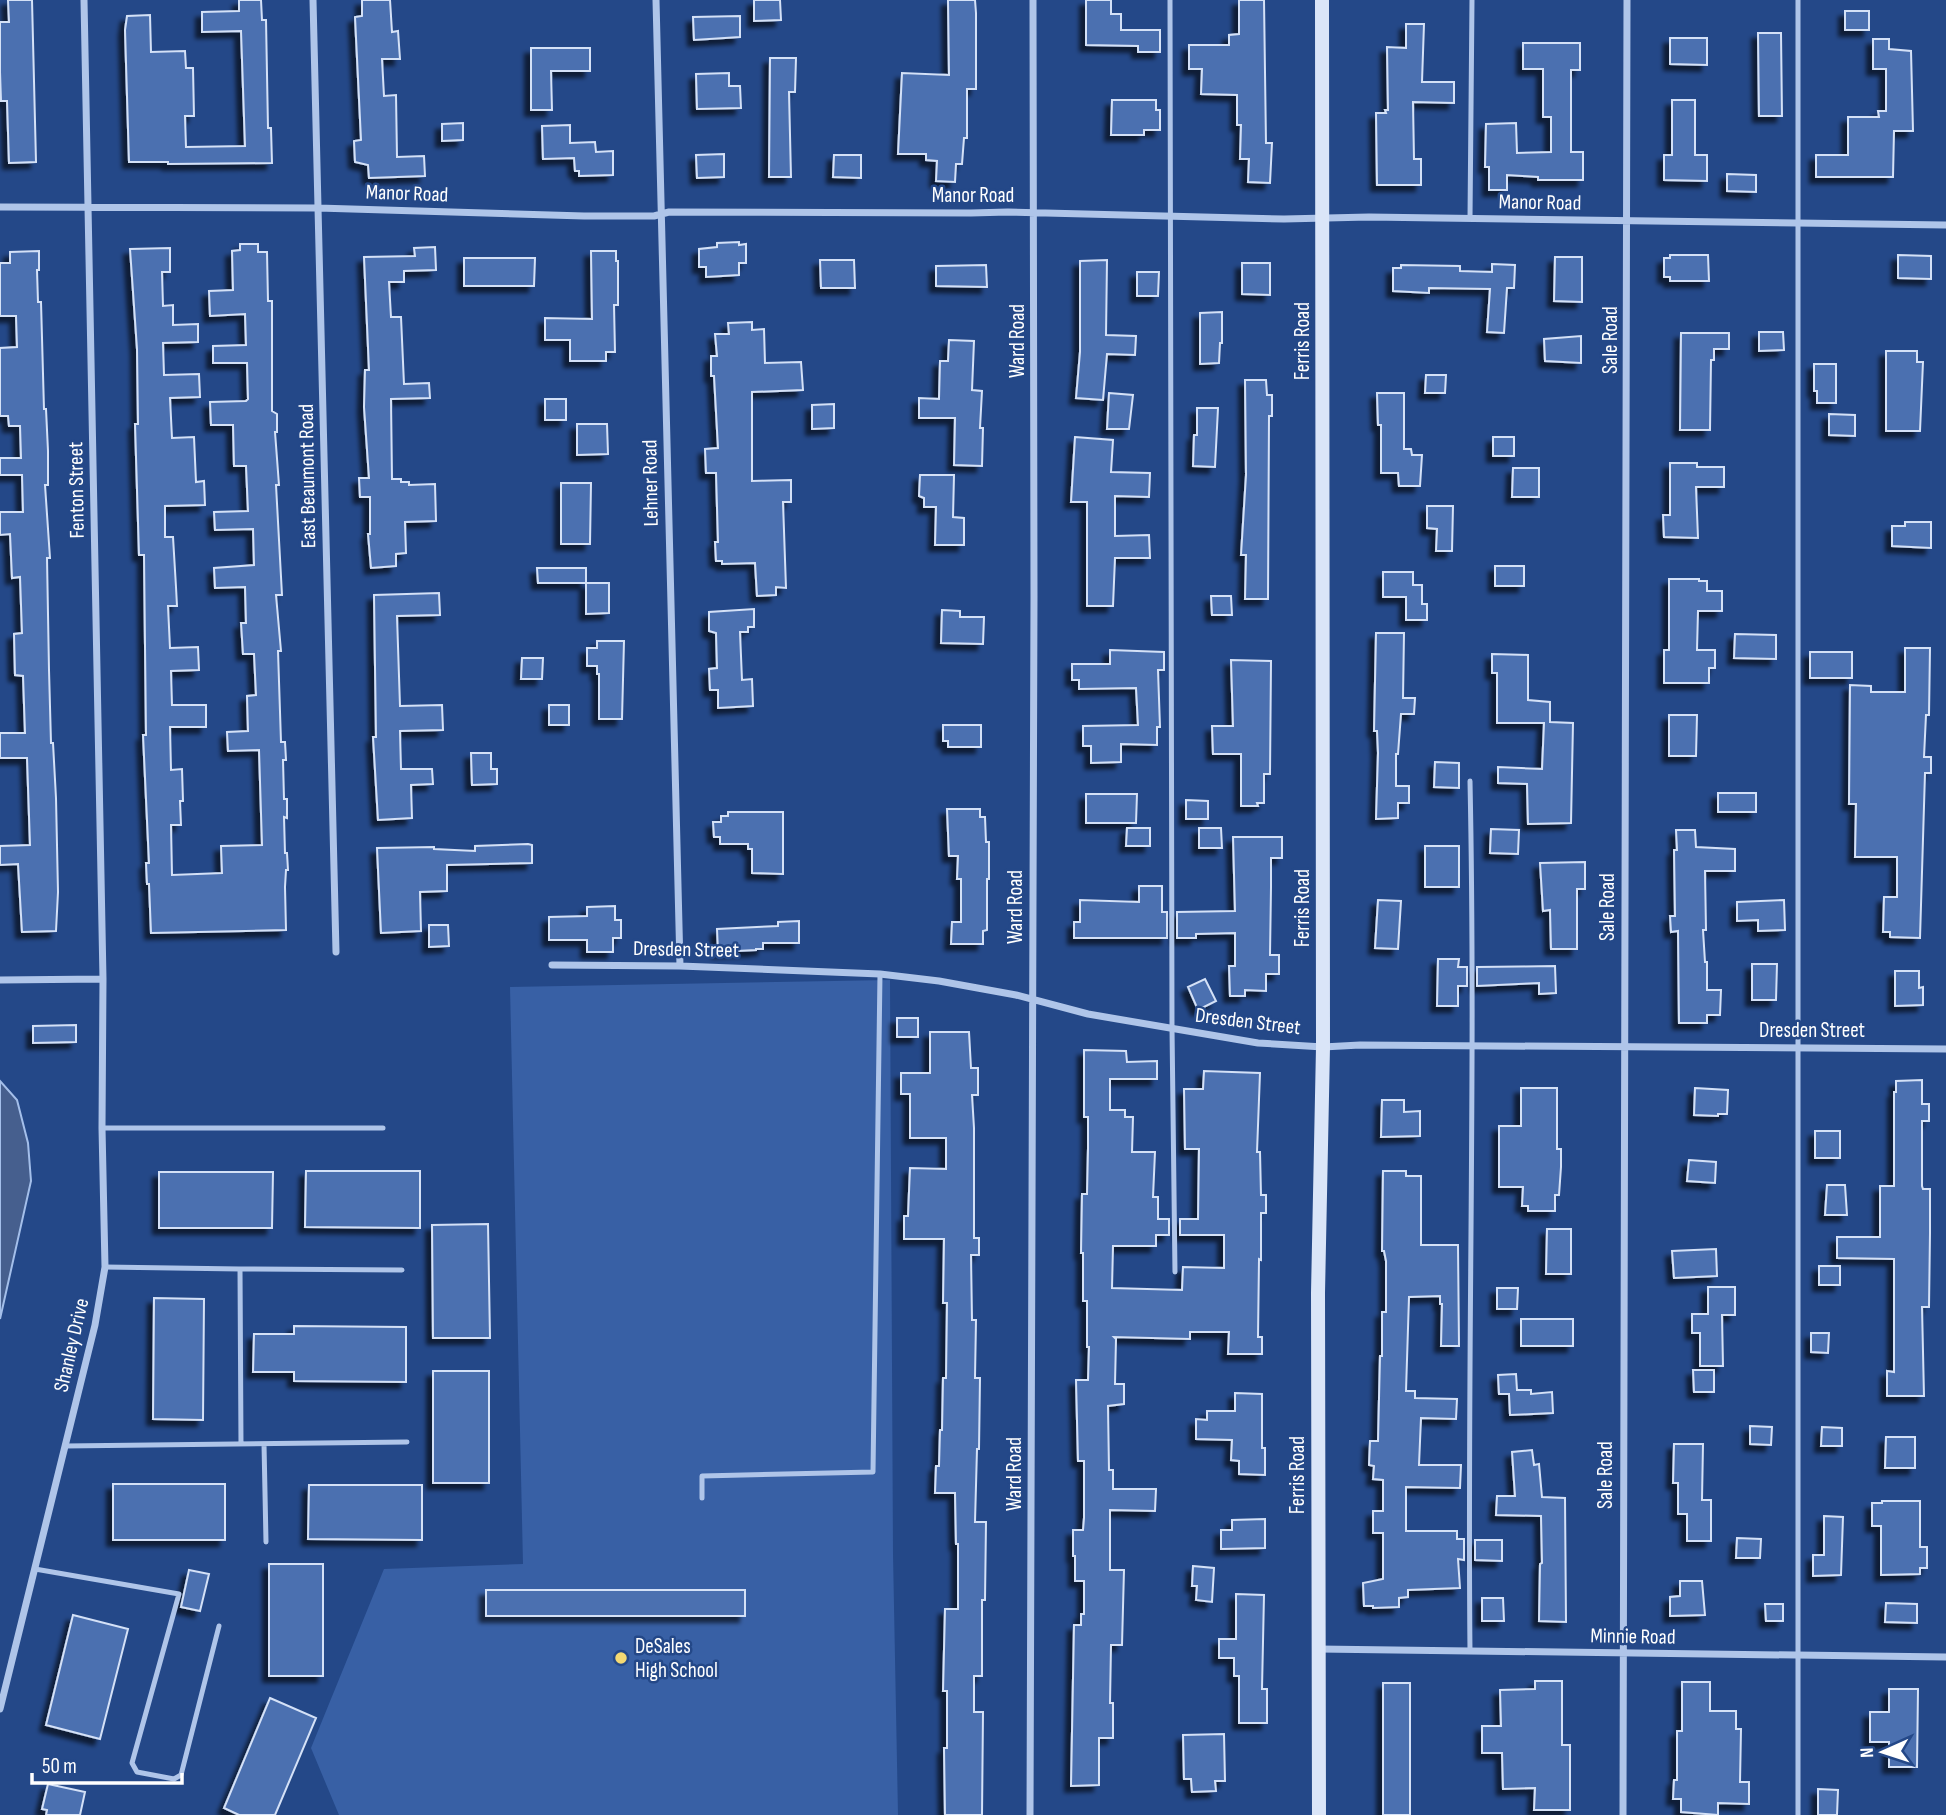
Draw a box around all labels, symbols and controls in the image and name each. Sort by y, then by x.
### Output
street label: Manor Road [365,180,449,207]
street label: Manor Road [932,183,1014,208]
street label: Manor Road [1498,189,1582,216]
street label: Ferris Road [1290,302,1315,380]
street label: Ward Road [1005,304,1030,378]
street label: Sale Road [1598,306,1623,374]
street label: East Beaumont Road [294,404,321,548]
street label: Lehner Road [637,439,664,527]
street label: Fenton Street [63,441,90,539]
street label: Ferris Road [1290,869,1315,947]
street label: Ward Road [1003,870,1028,944]
street label: Sale Road [1595,873,1620,941]
street label: Dresden Street [633,936,739,963]
street label: Dresden Street [1194,1003,1302,1040]
street label: Dresden Street [1759,1018,1865,1043]
street label: Shanley Drive [49,1296,94,1394]
street label: Ferris Road [1285,1436,1310,1514]
street label: Ward Road [1002,1437,1027,1511]
street label: Sale Road [1593,1441,1618,1509]
street label: Minnie Road [1590,1623,1676,1650]
place label: DeSales High School [635,1634,718,1683]
marker: DeSales High School [613,1650,629,1666]
north arrow [1848,1717,1918,1787]
scale bar [32,1742,182,1786]
text: N [1856,1747,1879,1758]
text: 50 m [42,1754,77,1779]

